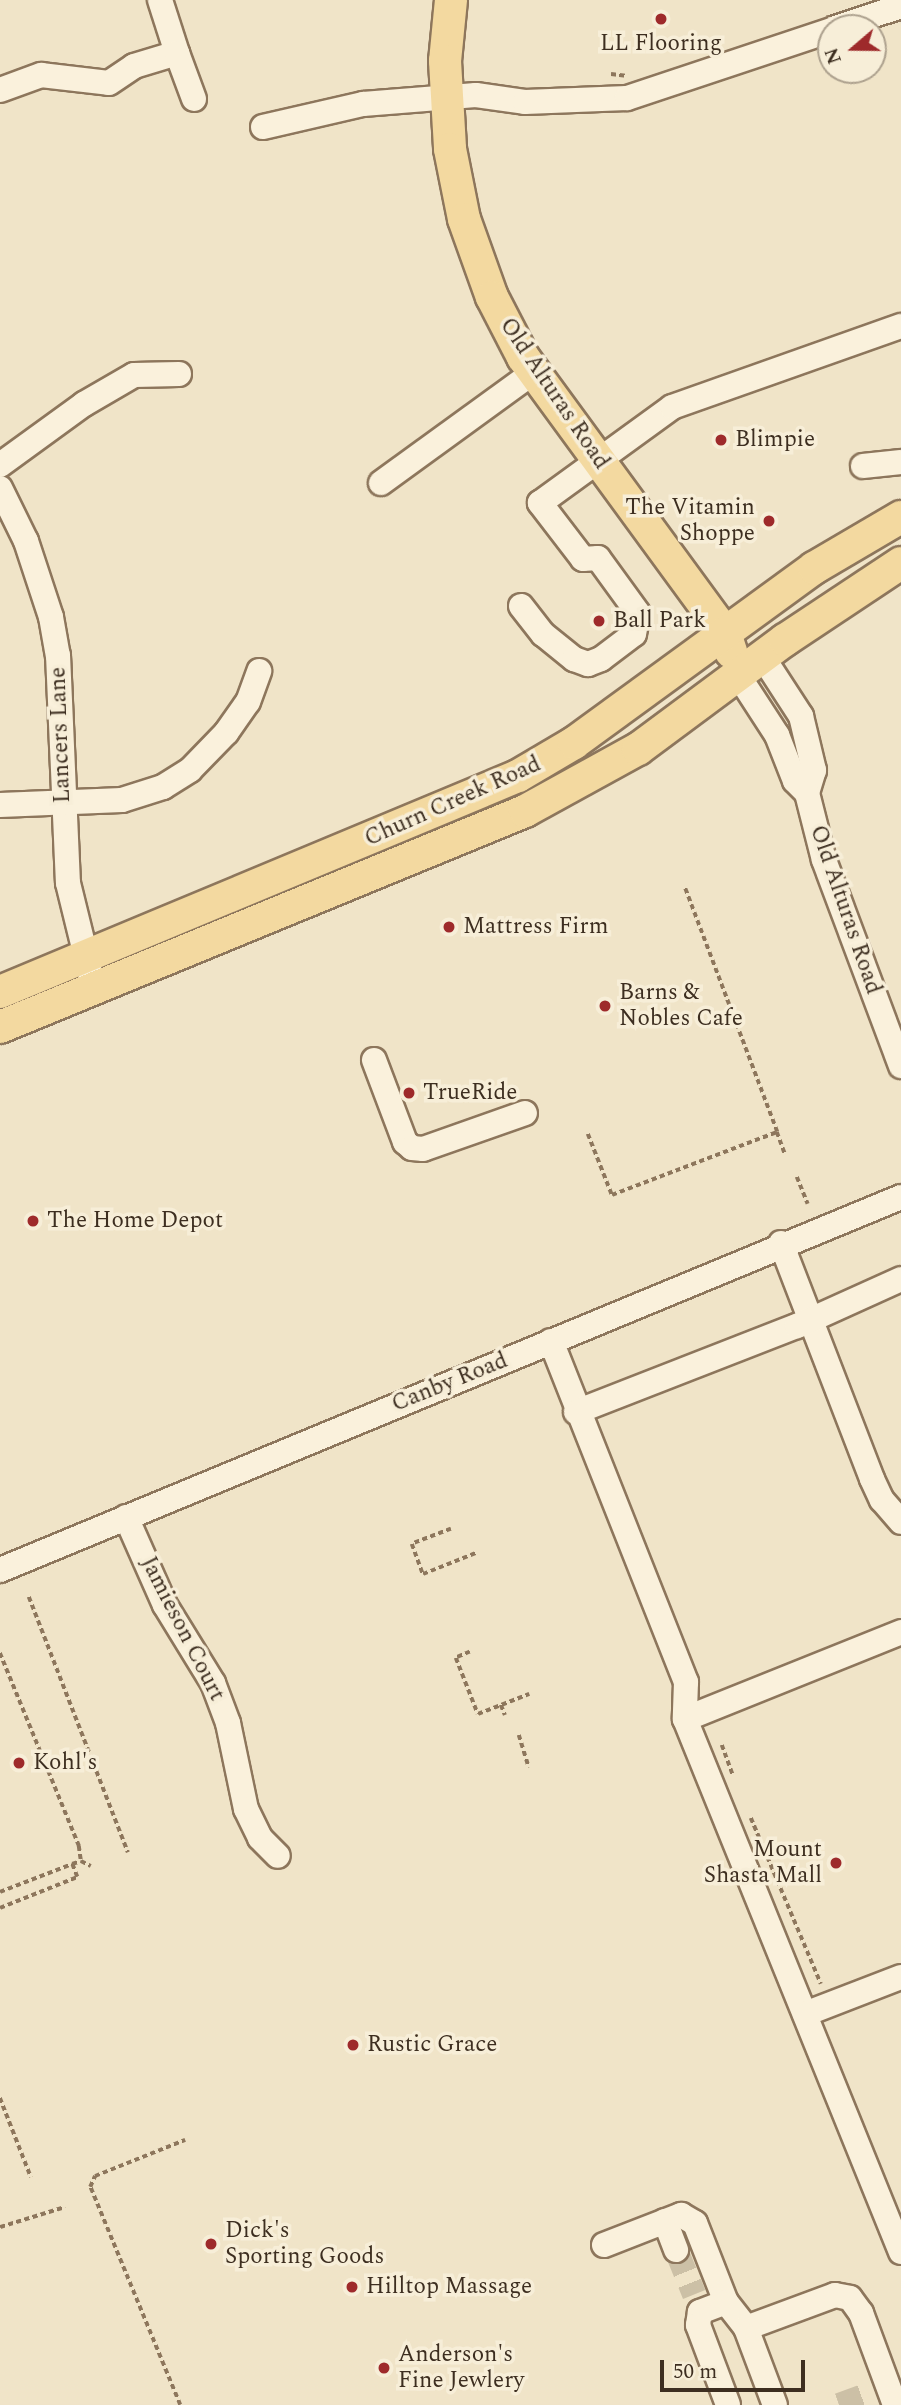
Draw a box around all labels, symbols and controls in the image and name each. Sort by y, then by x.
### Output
marker: LL Flooring [653,11,669,27]
north arrow [817,14,887,84]
place label: LL Flooring [600,30,722,58]
text: N [817,43,850,68]
street label: Old Alturas Road [493,313,615,475]
place label: Blimpie [735,426,815,454]
marker: Blimpie [713,432,729,448]
place label: The Vitamin Shoppe [625,494,755,548]
marker: The Vitamin Shoppe [761,513,777,529]
place label: Ball Park [613,607,706,635]
marker: Ball Park [591,613,607,629]
street label: Lancers Lane [45,666,77,804]
street label: Churn Creek Road [361,751,545,853]
street label: Old Alturas Road [803,822,887,998]
place label: Mattress Firm [463,913,608,941]
marker: Mattress Firm [441,919,457,935]
place label: Barns & Nobles Cafe [619,979,743,1033]
marker: Barns & Nobles Cafe [597,998,613,1014]
place label: TrueRide [423,1079,517,1107]
marker: TrueRide [401,1085,417,1101]
place label: The Home Depot [47,1207,223,1235]
marker: The Home Depot [25,1213,41,1229]
street label: Canby Road [388,1347,512,1419]
street label: Jamieson Court [134,1552,230,1706]
place label: Kohl's [33,1749,97,1777]
marker: Kohl's [11,1755,27,1771]
place label: Mount Shasta Mall [704,1836,822,1890]
marker: Mount Shasta Mall [828,1855,844,1871]
place label: Rustic Grace [367,2031,497,2059]
marker: Rustic Grace [345,2037,361,2053]
place label: Dick's Sporting Goods [225,2217,384,2271]
marker: Dick's Sporting Goods [203,2236,219,2252]
place label: Hilltop Massage [366,2273,532,2301]
marker: Hilltop Massage [344,2279,360,2295]
place label: Anderson's Fine Jewlery [398,2341,524,2395]
scale bar [663,2346,808,2390]
text: 50 m [673,2356,717,2388]
marker: Anderson's Fine Jewlery [376,2360,392,2376]

